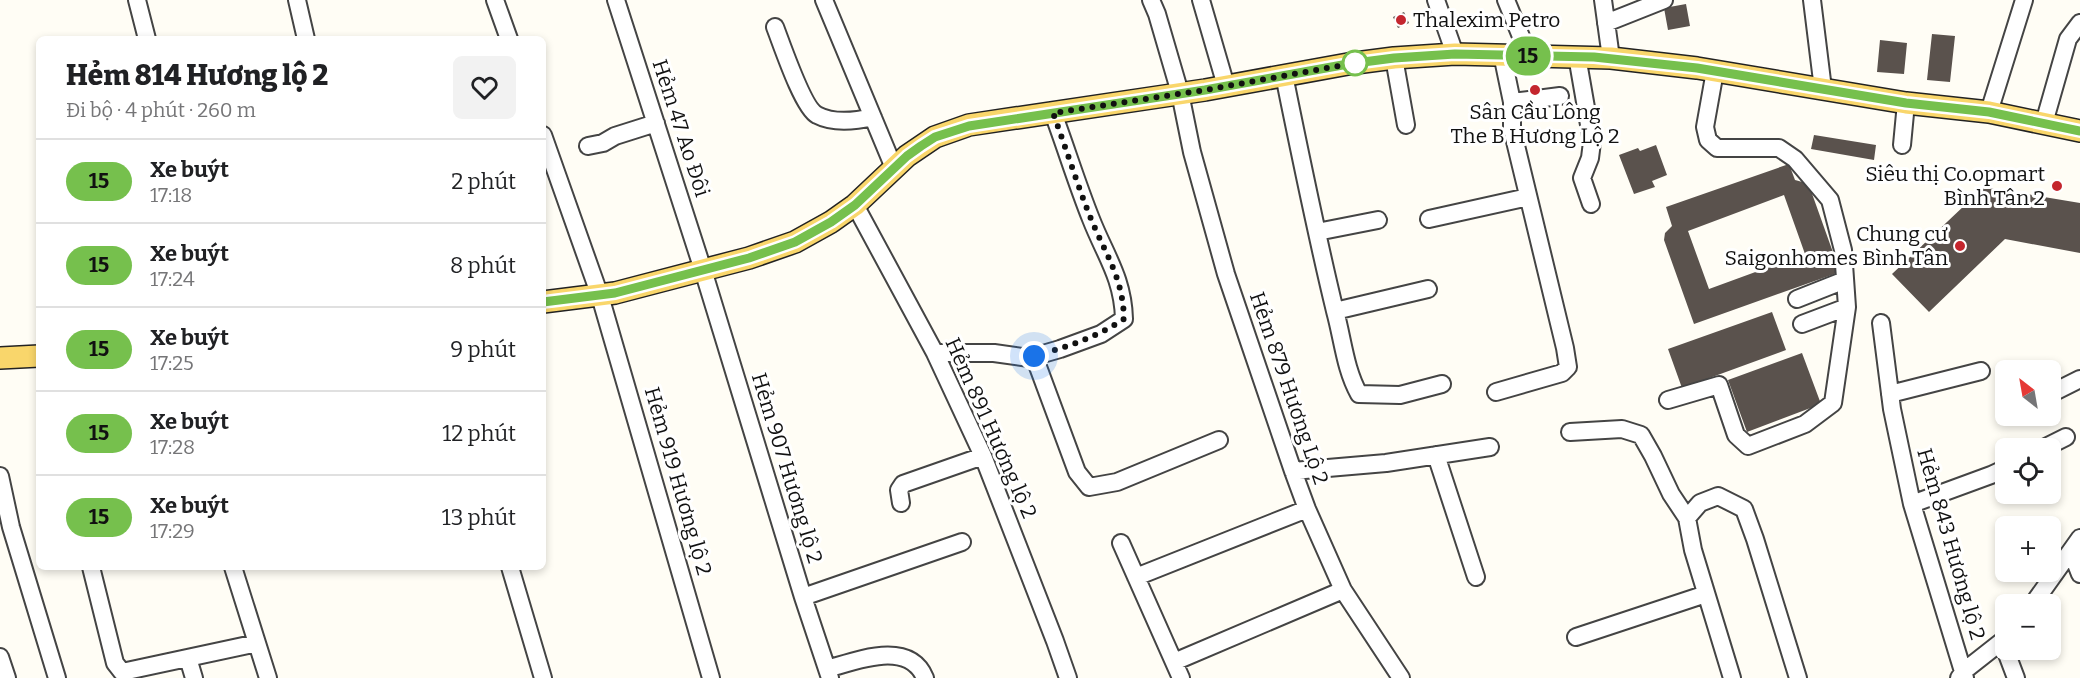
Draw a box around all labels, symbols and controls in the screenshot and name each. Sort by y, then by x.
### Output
place label: Thalexim Petro [1413,7,1560,33]
marker: Thalexim Petro [1394,13,1408,27]
line badge: 15 [1501,36,1555,76]
text: 15 [1518,43,1538,69]
unlabelled marker [1342,50,1368,76]
button: heart [453,56,516,119]
street label: Hẻm 47 Ao Đôi [647,56,715,200]
text: Hẻm 814 Hương lộ 2 [66,59,328,92]
marker: Sân Cầu Lông The B Hương Lộ 2 [1528,83,1542,97]
text: Đi bộ · 4 phút · 260 m [66,98,256,122]
place label: Sân Cầu Lông The B Hương Lộ 2 [1451,99,1619,149]
text: Xe buýt [150,156,229,183]
place label: Siêu thị Co.opmart Bình Tân 2 [1865,161,2045,211]
text: 15 [89,168,109,194]
text: 2 phút [451,168,516,195]
marker: Siêu thị Co.opmart Bình Tân 2 [2050,179,2064,193]
text: 17:18 [150,183,192,207]
place label: Chung cư Saigonhomes Bình Tân [1725,221,1948,271]
marker: Chung cư Saigonhomes Bình Tân [1953,239,1967,253]
text: Xe buýt [150,240,229,267]
text: 15 [89,252,109,278]
text: 8 phút [450,252,516,279]
text: 17:24 [150,267,195,291]
street label: Hẻm 879 Hương Lộ 2 [1244,288,1334,488]
text: Xe buýt [150,324,229,351]
street label: Hẻm 891 Hương lộ 2 [939,334,1043,522]
text: 15 [89,336,109,362]
text: 9 phút [450,336,516,363]
your location [1019,341,1049,371]
text: 17:25 [150,351,194,375]
north arrow [1995,360,2061,426]
map controls [1995,360,2061,660]
street label: Hẻm 907 Hương lộ 2 [746,370,828,566]
street label: Hẻm 919 Hương lộ 2 [639,384,717,578]
text: Xe buýt [150,408,229,435]
text: 15 [89,420,109,446]
text: 12 phút [442,420,516,447]
text: 17:28 [150,435,195,459]
button: locate [1995,438,2061,504]
street label: Hẻm 843 Hương lộ 2 [1911,445,1991,643]
text: Xe buýt [150,492,229,519]
text: 15 [89,504,109,530]
text: 13 phút [442,504,516,531]
button: + [1995,516,2061,582]
text: 17:29 [150,519,195,543]
button: − [1995,594,2061,660]

